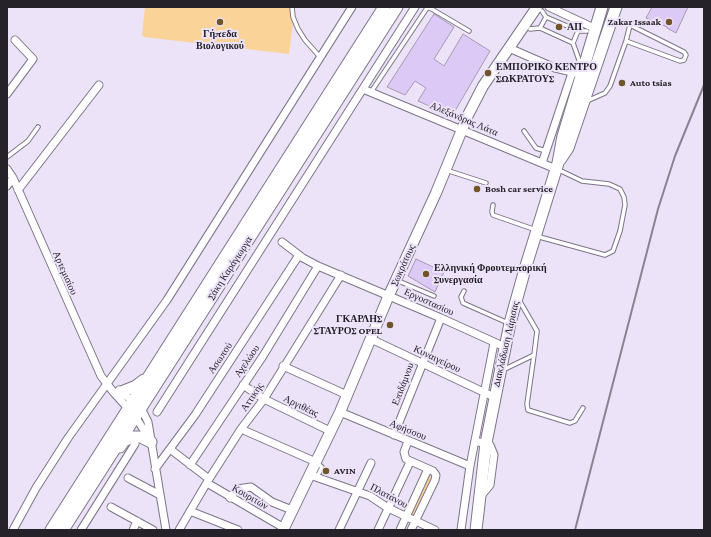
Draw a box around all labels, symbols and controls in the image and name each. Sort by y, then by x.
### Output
place label: Zakar Issaak [608,16,661,28]
marker: Γήπεδα Βιολογικού [215,17,225,27]
marker: Zakar Issaak [664,17,674,27]
place label: ΑΠ [567,21,582,33]
marker: ΑΠ [554,22,564,32]
place label: Γήπεδα Βιολογικού [196,28,244,52]
place label: ΕΜΠΟΡΙΚΟ ΚΕΝΤΡΟ ΣΩΚΡΑΤΟΥΣ [496,61,597,84]
marker: ΕΜΠΟΡΙΚΟ ΚΕΝΤΡΟ ΣΩΚΡΑΤΟΥΣ [483,68,493,78]
place label: Auto tsias [630,77,672,89]
marker: Auto tsias [617,78,627,88]
street label: Αλεξάνδρας Λάτα [428,99,500,139]
place label: Bosh car service [485,183,553,195]
marker: Bosh car service [472,184,482,194]
street label: Σάκη Καράγιωργα [205,234,255,302]
street label: Σωκράτους [388,242,418,288]
street label: Αρτεμισίου [50,249,80,297]
place label: Ελληνική Φρουτεμπορική Συνεργασία [434,262,547,286]
marker: Ελληνική Φρουτεμπορική Συνεργασία [421,269,431,279]
street label: Εργοστασίου [402,286,456,318]
street label: Διακλάδωση Λάρισας [490,300,522,388]
place label: ΓΚΑΡΛΗΣ ΣΤΑΥΡΟΣ OPEL [314,313,382,336]
marker: ΓΚΑΡΛΗΣ ΣΤΑΥΡΟΣ OPEL [385,320,395,330]
street label: Ασωπού [205,340,235,376]
street label: Αχελώου [232,342,262,380]
street label: Κυναιγείρου [411,343,463,375]
street label: Επιδάμνου [389,361,417,407]
street label: Αττικής [238,380,266,414]
street label: Αργιθέας [282,392,320,420]
street label: Αφήσσου [388,417,428,443]
place label: AVIN [334,465,356,477]
marker: AVIN [321,466,331,476]
street label: Πλατάνου [368,481,410,511]
street label: Κουριτών [230,482,270,512]

